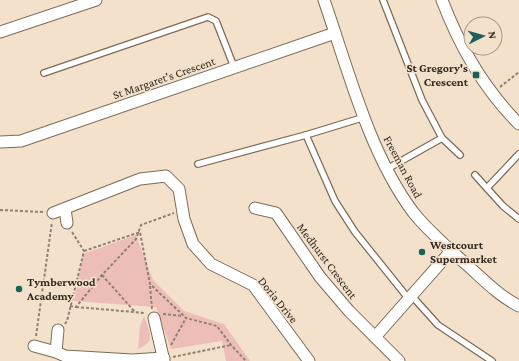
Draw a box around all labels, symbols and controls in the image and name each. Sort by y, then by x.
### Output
north arrow [463,16,503,56]
text: N [487,31,499,40]
street label: St Margaret's Crescent [111,54,218,102]
place label: St Gregory's Crescent [406,61,469,89]
marker: St Gregory's Crescent [471,70,481,80]
street label: Freeman Road [381,133,426,201]
street label: Medhurst Crescent [294,220,361,302]
place label: Westcourt Supermarket [429,238,497,266]
marker: Westcourt Supermarket [417,247,427,257]
street label: Doria Drive [255,274,301,326]
place label: Tymberwood Academy [26,275,96,303]
marker: Tymberwood Academy [14,284,24,294]

